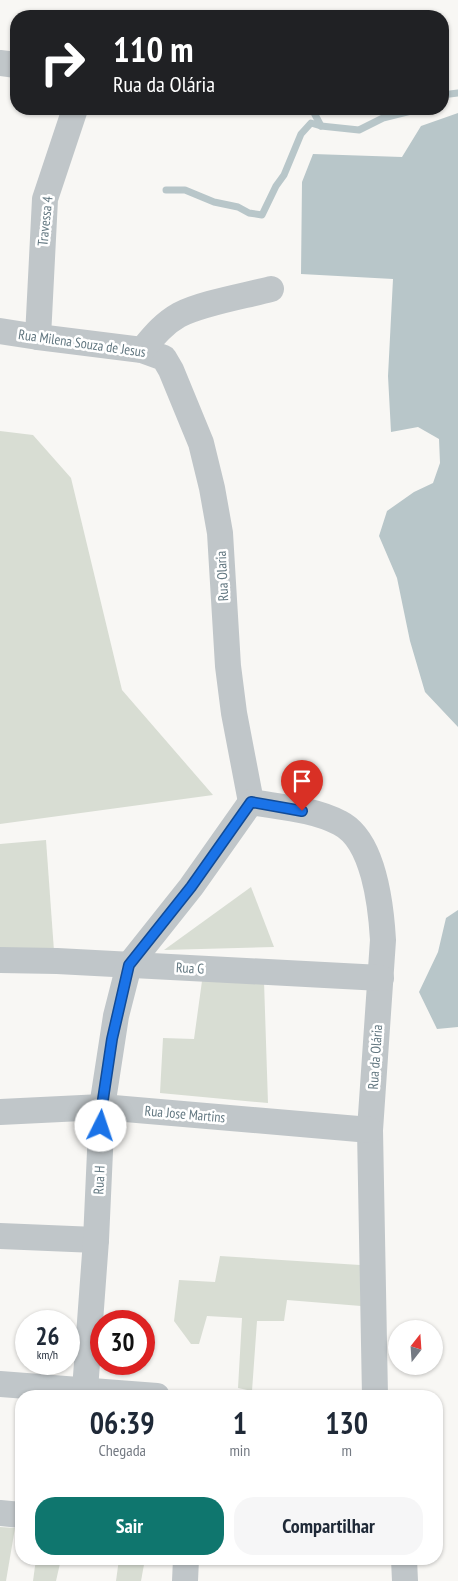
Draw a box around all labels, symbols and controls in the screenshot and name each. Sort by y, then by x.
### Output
text: 110 m [113,26,194,72]
icon: right [30,30,95,95]
text: Rua da Olária [113,70,215,98]
street label: Travessa 4 [33,194,57,247]
street label: Rua Milena Souza de Jesus [17,325,147,361]
street label: Rua Olaria [212,550,232,602]
pin [281,760,323,811]
icon: arrive [288,767,316,795]
street label: Rua G [175,958,205,978]
street label: Rua da Olária [364,1024,386,1090]
position arrow [74,1099,126,1151]
street label: Rua Jose Martins [144,1102,226,1127]
street label: Rua H [89,1165,109,1195]
speed limit sign: 30 [90,1310,155,1375]
text: 26 [36,1320,59,1352]
north arrow [388,1320,442,1375]
map controls [388,1320,443,1375]
text: km/h [37,1347,58,1362]
text: 06:39 [90,1403,155,1442]
text: 1 [233,1403,247,1442]
text: 130 [325,1403,368,1442]
text: Chegada [98,1440,146,1460]
text: min [229,1440,250,1460]
text: m [341,1440,352,1460]
button: Sair [35,1497,224,1555]
button: Compartilhar [234,1497,423,1555]

